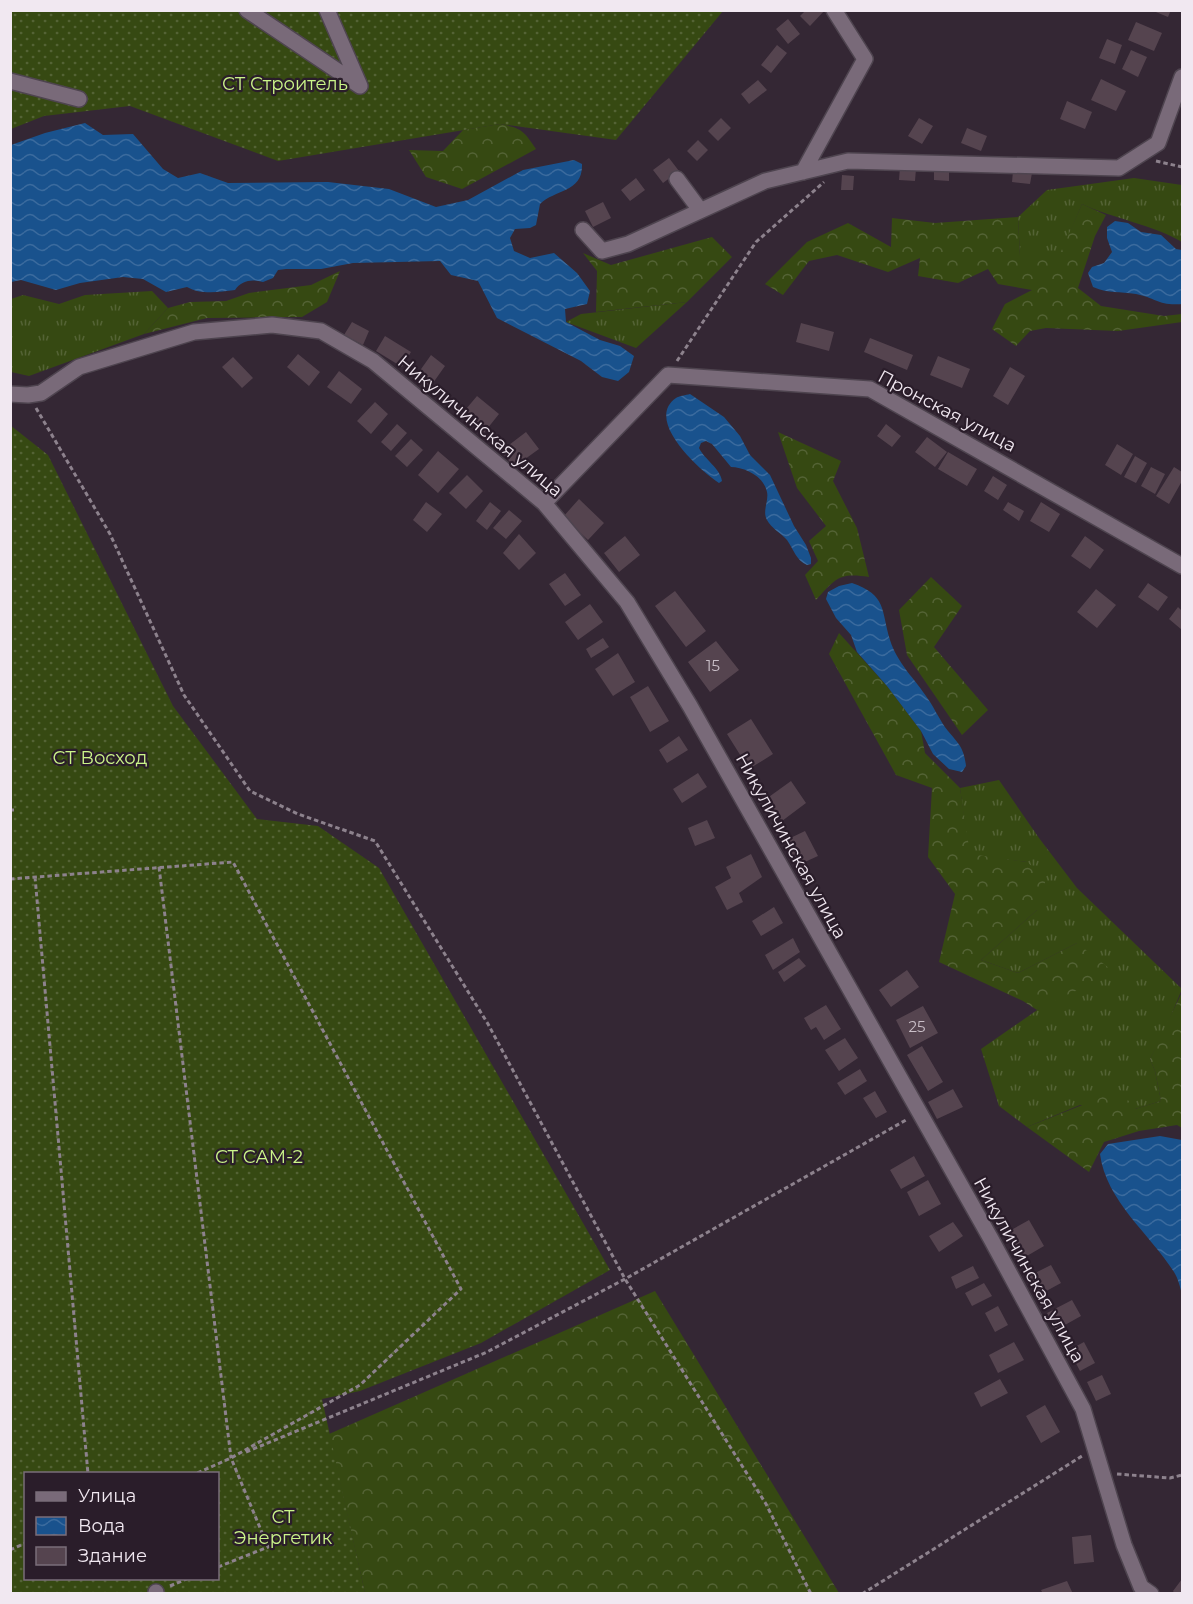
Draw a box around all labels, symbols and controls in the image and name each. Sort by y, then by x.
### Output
park label: СТ Строитель [222,73,348,95]
street label: Никуличинская улица [393,350,567,502]
street label: Пронская улица [874,365,1020,457]
house number: 15 [706,656,720,675]
park label: СТ Восход [53,747,148,769]
street label: Никуличинская улица [731,749,851,943]
house number: 25 [908,1017,926,1036]
park label: СТ САМ-2 [215,1146,303,1168]
street label: Никуличинская улица [969,1173,1089,1367]
legend [24,1472,219,1580]
text: Улица [78,1485,136,1507]
park label: СТ Энергетик [234,1506,333,1549]
text: Вода [78,1515,125,1537]
text: Здание [78,1545,147,1567]

